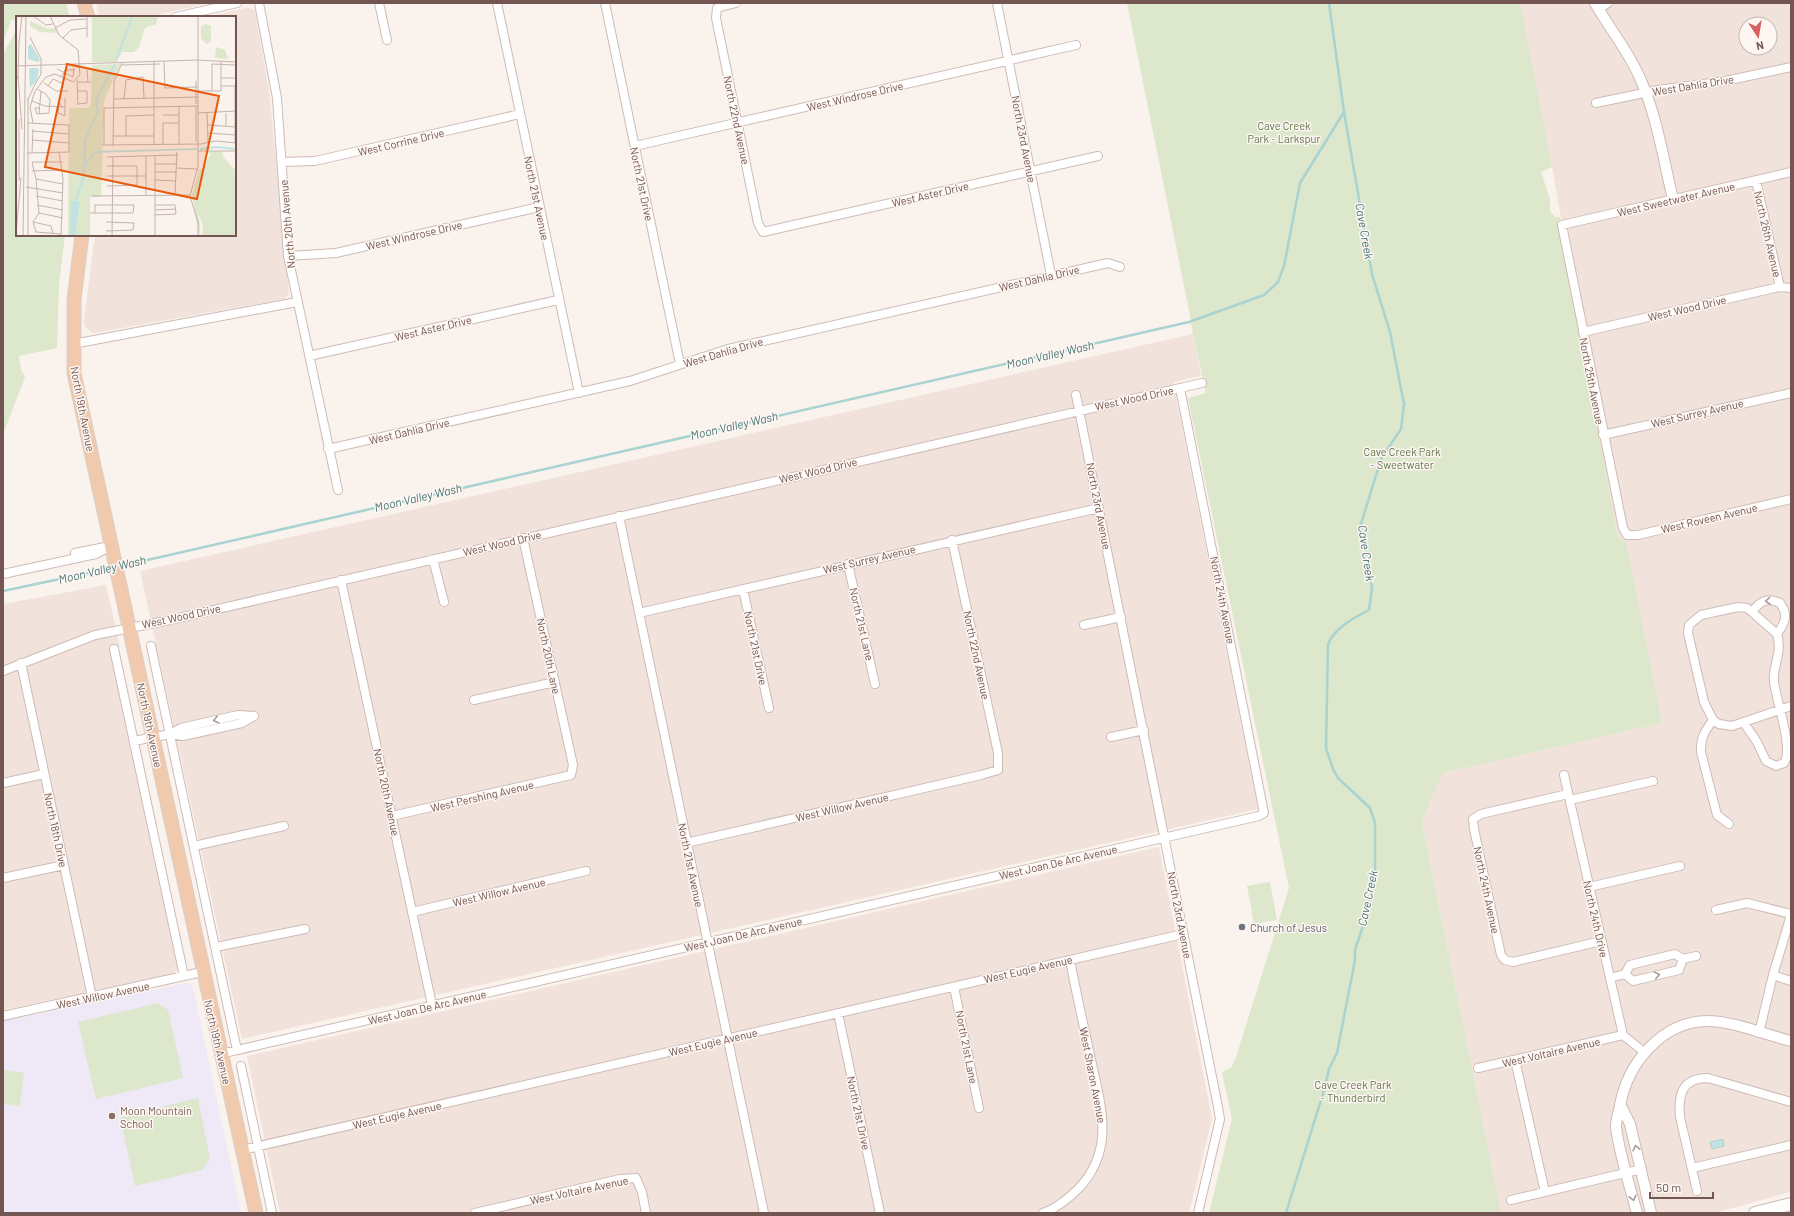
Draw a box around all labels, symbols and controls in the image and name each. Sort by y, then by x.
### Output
inset map [16,16,236,236]
north arrow [1738,16,1778,56]
text: N [1755,39,1765,53]
street label: West Dahlia Drive [1651,72,1735,98]
street label: North 22nd Avenue [721,74,753,166]
street label: West Windrose Drive [806,79,905,113]
street label: North 23rd Avenue [1009,94,1039,184]
park label: Cave Creek Park - Larkspur [1248,119,1320,145]
street label: West Corrine Drive [357,126,446,158]
street label: North 21st Drive [628,146,656,222]
street label: North 21st Avenue [522,155,552,241]
street label: North 20th Avenue [277,179,297,269]
street label: West Aster Drive [890,179,970,209]
street label: West Sweetwater Avenue [1616,179,1736,219]
street label: North 26th Avenue [1752,189,1784,279]
water label: Cave Creek [1353,202,1377,260]
street label: West Windrose Drive [365,218,464,252]
street label: West Dahlia Drive [997,262,1081,294]
street label: West Wood Drive [1646,293,1728,323]
street label: West Aster Drive [393,313,473,343]
street label: West Dahlia Drive [682,334,764,370]
street label: North 25th Avenue [1577,336,1607,426]
water label: Moon Valley Wash [1005,337,1095,371]
street label: North 19th Avenue [68,365,98,453]
street label: West Wood Drive [1093,383,1175,413]
street label: West Surrey Avenue [1649,396,1745,430]
water label: Moon Valley Wash [689,408,779,442]
street label: West Dahlia Drive [367,415,451,447]
park label: Cave Creek Park - Sweetwater [1364,445,1441,471]
street label: West Wood Drive [777,455,859,485]
street label: North 23rd Avenue [1084,461,1114,551]
water label: Moon Valley Wash [373,480,463,514]
street label: West Roveen Avenue [1659,501,1759,535]
water label: Cave Creek [1356,524,1378,582]
street label: West Wood Drive [461,528,543,558]
street label: West Surrey Avenue [821,542,917,576]
water label: Moon Valley Wash [57,552,147,586]
street label: North 24th Avenue [1208,555,1238,645]
street label: North 21st Lane [847,586,877,662]
one-way arrow [1764,596,1771,605]
street label: West Wood Drive [140,601,222,631]
street label: North 22nd Avenue [961,609,993,701]
street label: North 21st Drive [742,610,770,686]
street label: North 20th Lane [535,617,563,695]
street label: North 19th Avenue [135,681,165,769]
one-way arrow [213,715,219,723]
street label: North 20th Avenue [371,747,403,837]
street label: West Pershing Avenue [429,778,535,814]
street label: West Willow Avenue [794,790,890,824]
street label: North 18th Drive [42,792,70,869]
street label: North 21st Avenue [676,822,706,908]
street label: West Joan De Arc Avenue [998,842,1118,882]
street label: North 24th Avenue [1471,845,1503,935]
water label: Cave Creek [1354,869,1380,927]
street label: North 23rd Avenue [1165,870,1195,960]
street label: West Willow Avenue [451,875,547,909]
street label: North 24th Drive [1581,879,1611,959]
street label: West Joan De Arc Avenue [683,914,803,954]
place label: Church of Jesus [1250,921,1327,934]
marker: Church of Jesus [1237,922,1247,932]
street label: West Eugie Avenue [982,952,1074,986]
one-way arrow [1654,972,1660,980]
street label: West Willow Avenue [55,979,151,1011]
street label: West Joan De Arc Avenue [367,987,487,1027]
street label: North 19th Avenue [202,998,234,1086]
street label: North 21st Lane [954,1009,981,1085]
street label: West Eugie Avenue [667,1025,759,1059]
street label: West Sharon Avenue [1077,1026,1109,1124]
street label: West Voltaire Avenue [1501,1034,1601,1070]
street label: North 21st Drive [845,1075,873,1151]
park label: Cave Creek Park - Thunderbird [1315,1078,1392,1104]
street label: West Eugie Avenue [351,1098,443,1132]
place label: Moon Mountain School [120,1104,192,1130]
marker: Moon Mountain School [107,1111,117,1121]
one-way arrow [1632,1144,1641,1151]
street label: West Voltaire Avenue [529,1173,630,1207]
scale bar [1650,1174,1713,1200]
text: 50 m [1656,1180,1681,1194]
one-way arrow [1628,1194,1637,1201]

